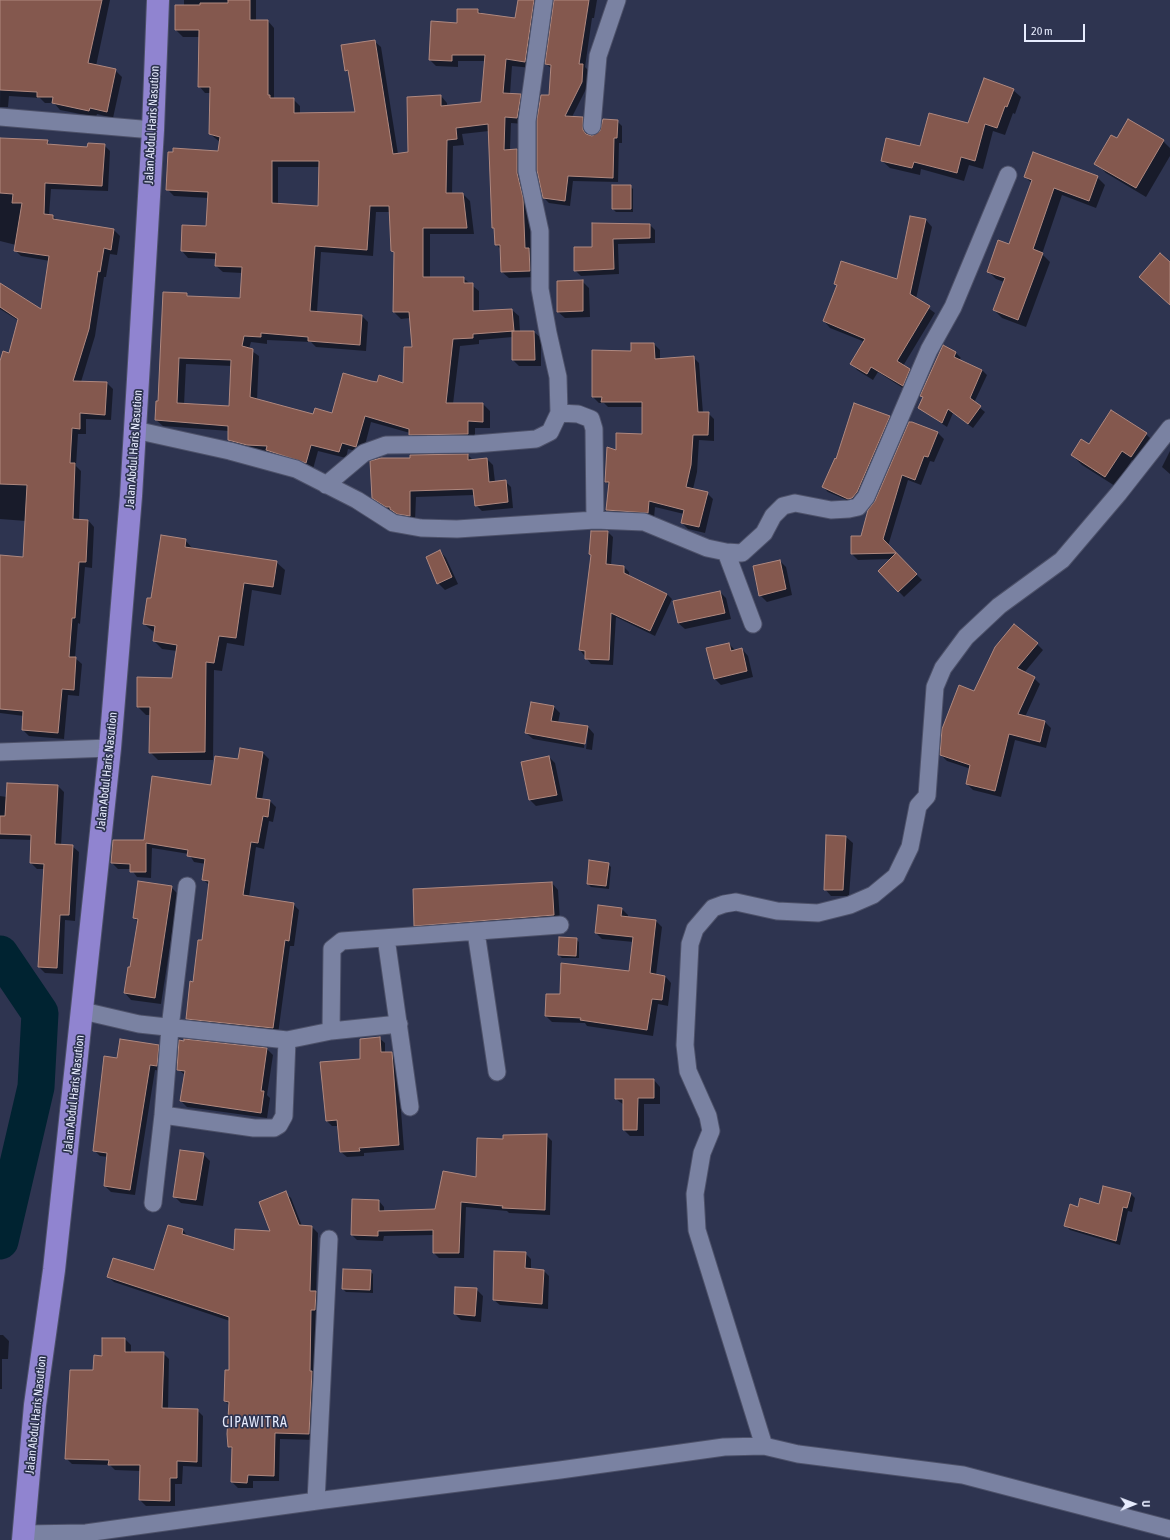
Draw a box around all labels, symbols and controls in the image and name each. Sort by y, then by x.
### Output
scale bar [1026,16,1087,42]
text: 20 m [1031,24,1053,38]
street label: Jalan Abdul Haris Nasution [142,65,162,185]
street label: Jalan Abdul Haris Nasution [123,389,145,509]
street label: Jalan Abdul Haris Nasution [94,711,120,831]
street label: Jalan Abdul Haris Nasution [61,1034,87,1154]
street label: Jalan Abdul Haris Nasution [23,1355,49,1475]
district label: CIPAWITRA [222,1415,288,1431]
north arrow [1114,1484,1154,1524]
text: U [1140,1500,1152,1507]

